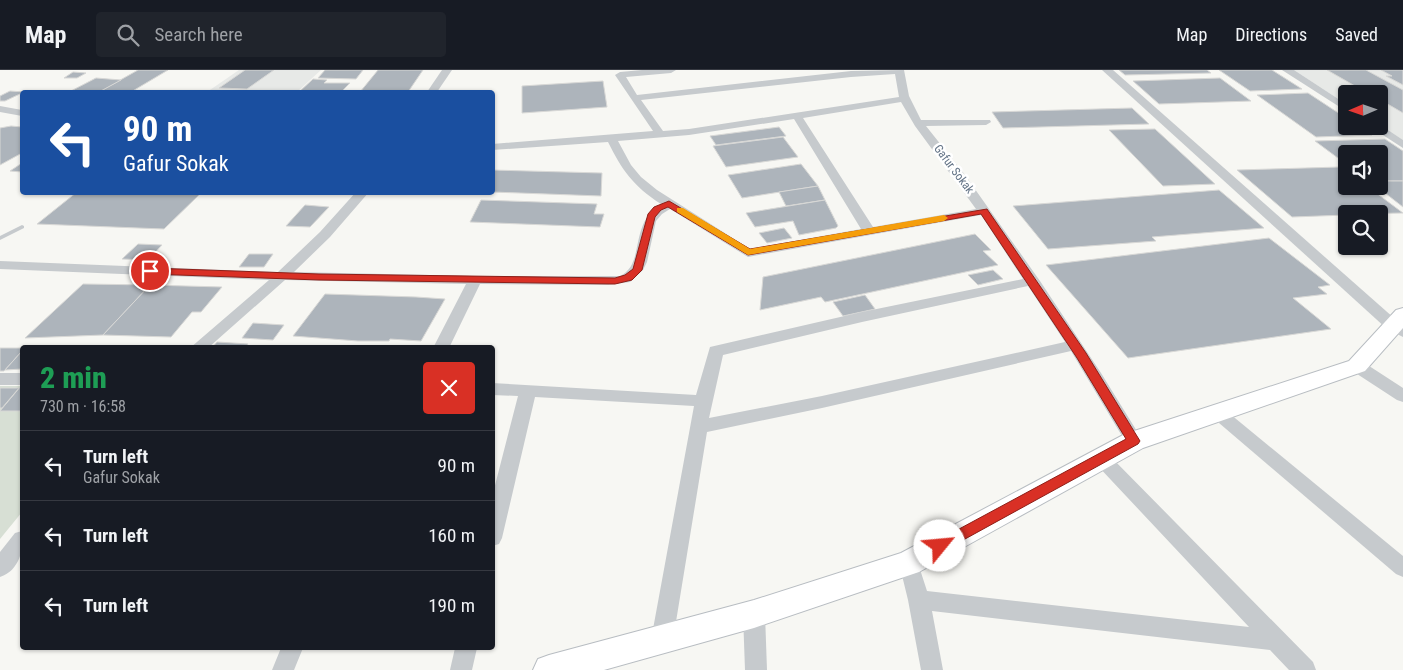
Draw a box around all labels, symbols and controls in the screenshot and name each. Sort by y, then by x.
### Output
search box [96,12,446,57]
text: Map [25,21,66,49]
icon: search [114,21,142,49]
text: Search here [154,23,243,46]
text: Map [1176,24,1207,45]
text: Directions [1235,24,1307,45]
text: Saved [1335,24,1378,45]
north arrow [1338,85,1388,135]
map controls [1338,85,1388,255]
text: 90 m [123,109,192,150]
icon: left [40,110,105,175]
street label: Gafur Sokak [931,142,977,197]
button: sound [1338,145,1388,195]
text: Gafur Sokak [123,151,229,176]
button: search [1338,205,1388,255]
pin [129,250,171,292]
icon: arrive [136,257,164,285]
text: 2 min [40,360,107,395]
button: close [423,362,475,414]
text: 730 m · 16:58 [40,397,126,416]
text: Turn left [83,445,148,468]
icon: left [40,452,68,480]
text: 90 m [438,454,475,477]
text: Gafur Sokak [83,468,160,487]
position arrow [913,519,965,571]
icon: left [40,522,68,550]
text: Turn left [83,524,148,547]
text: 160 m [428,524,475,547]
icon: left [40,592,68,620]
text: Turn left [83,594,148,617]
text: 190 m [428,594,475,617]

